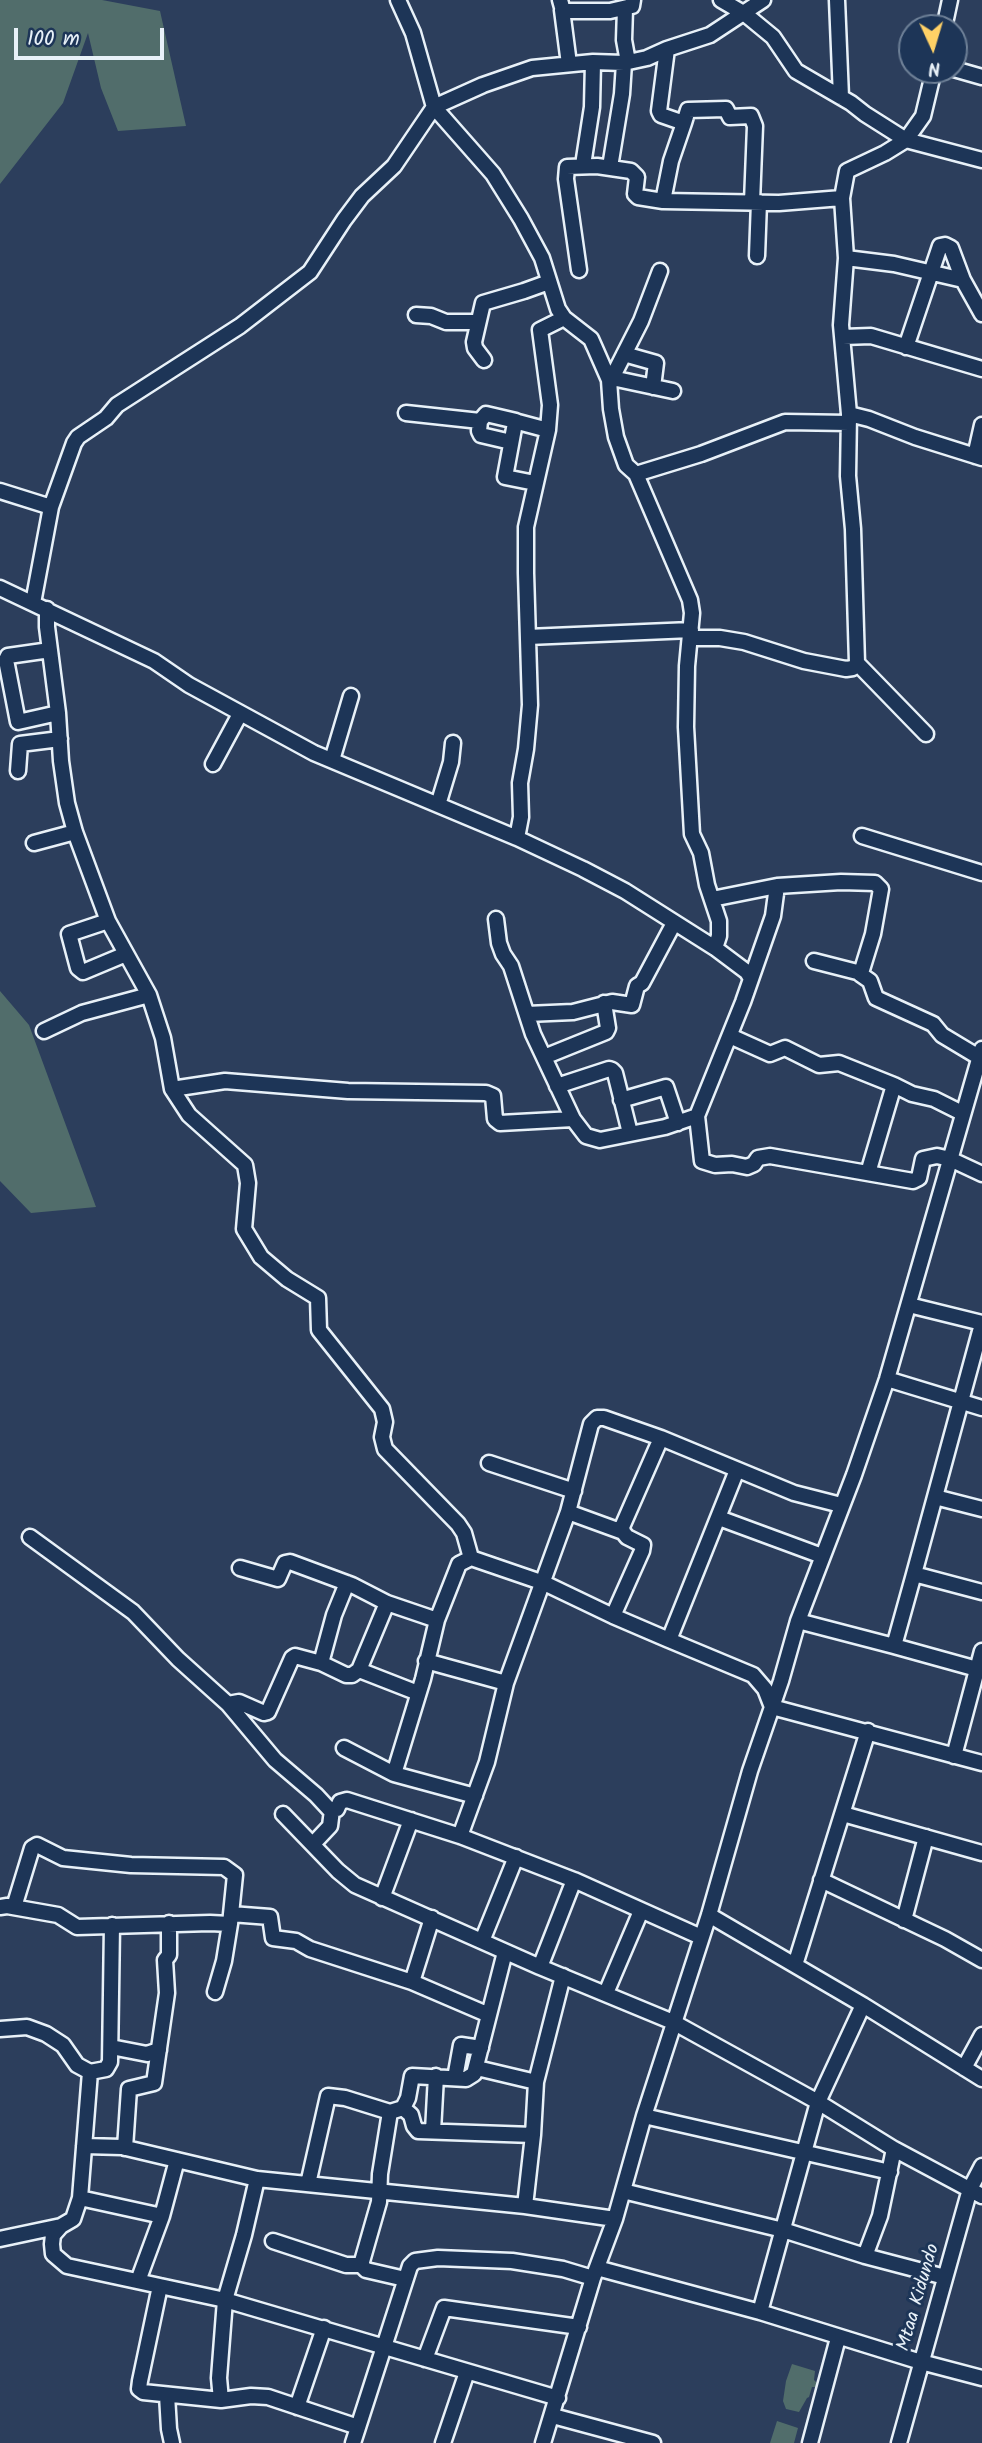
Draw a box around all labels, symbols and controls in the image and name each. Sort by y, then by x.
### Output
scale bar [18,14,168,58]
north arrow [898,14,968,84]
text: 100 m [27,23,80,56]
text: N [927,53,941,83]
street label: Mtaa Kidundo [894,2242,946,2354]

